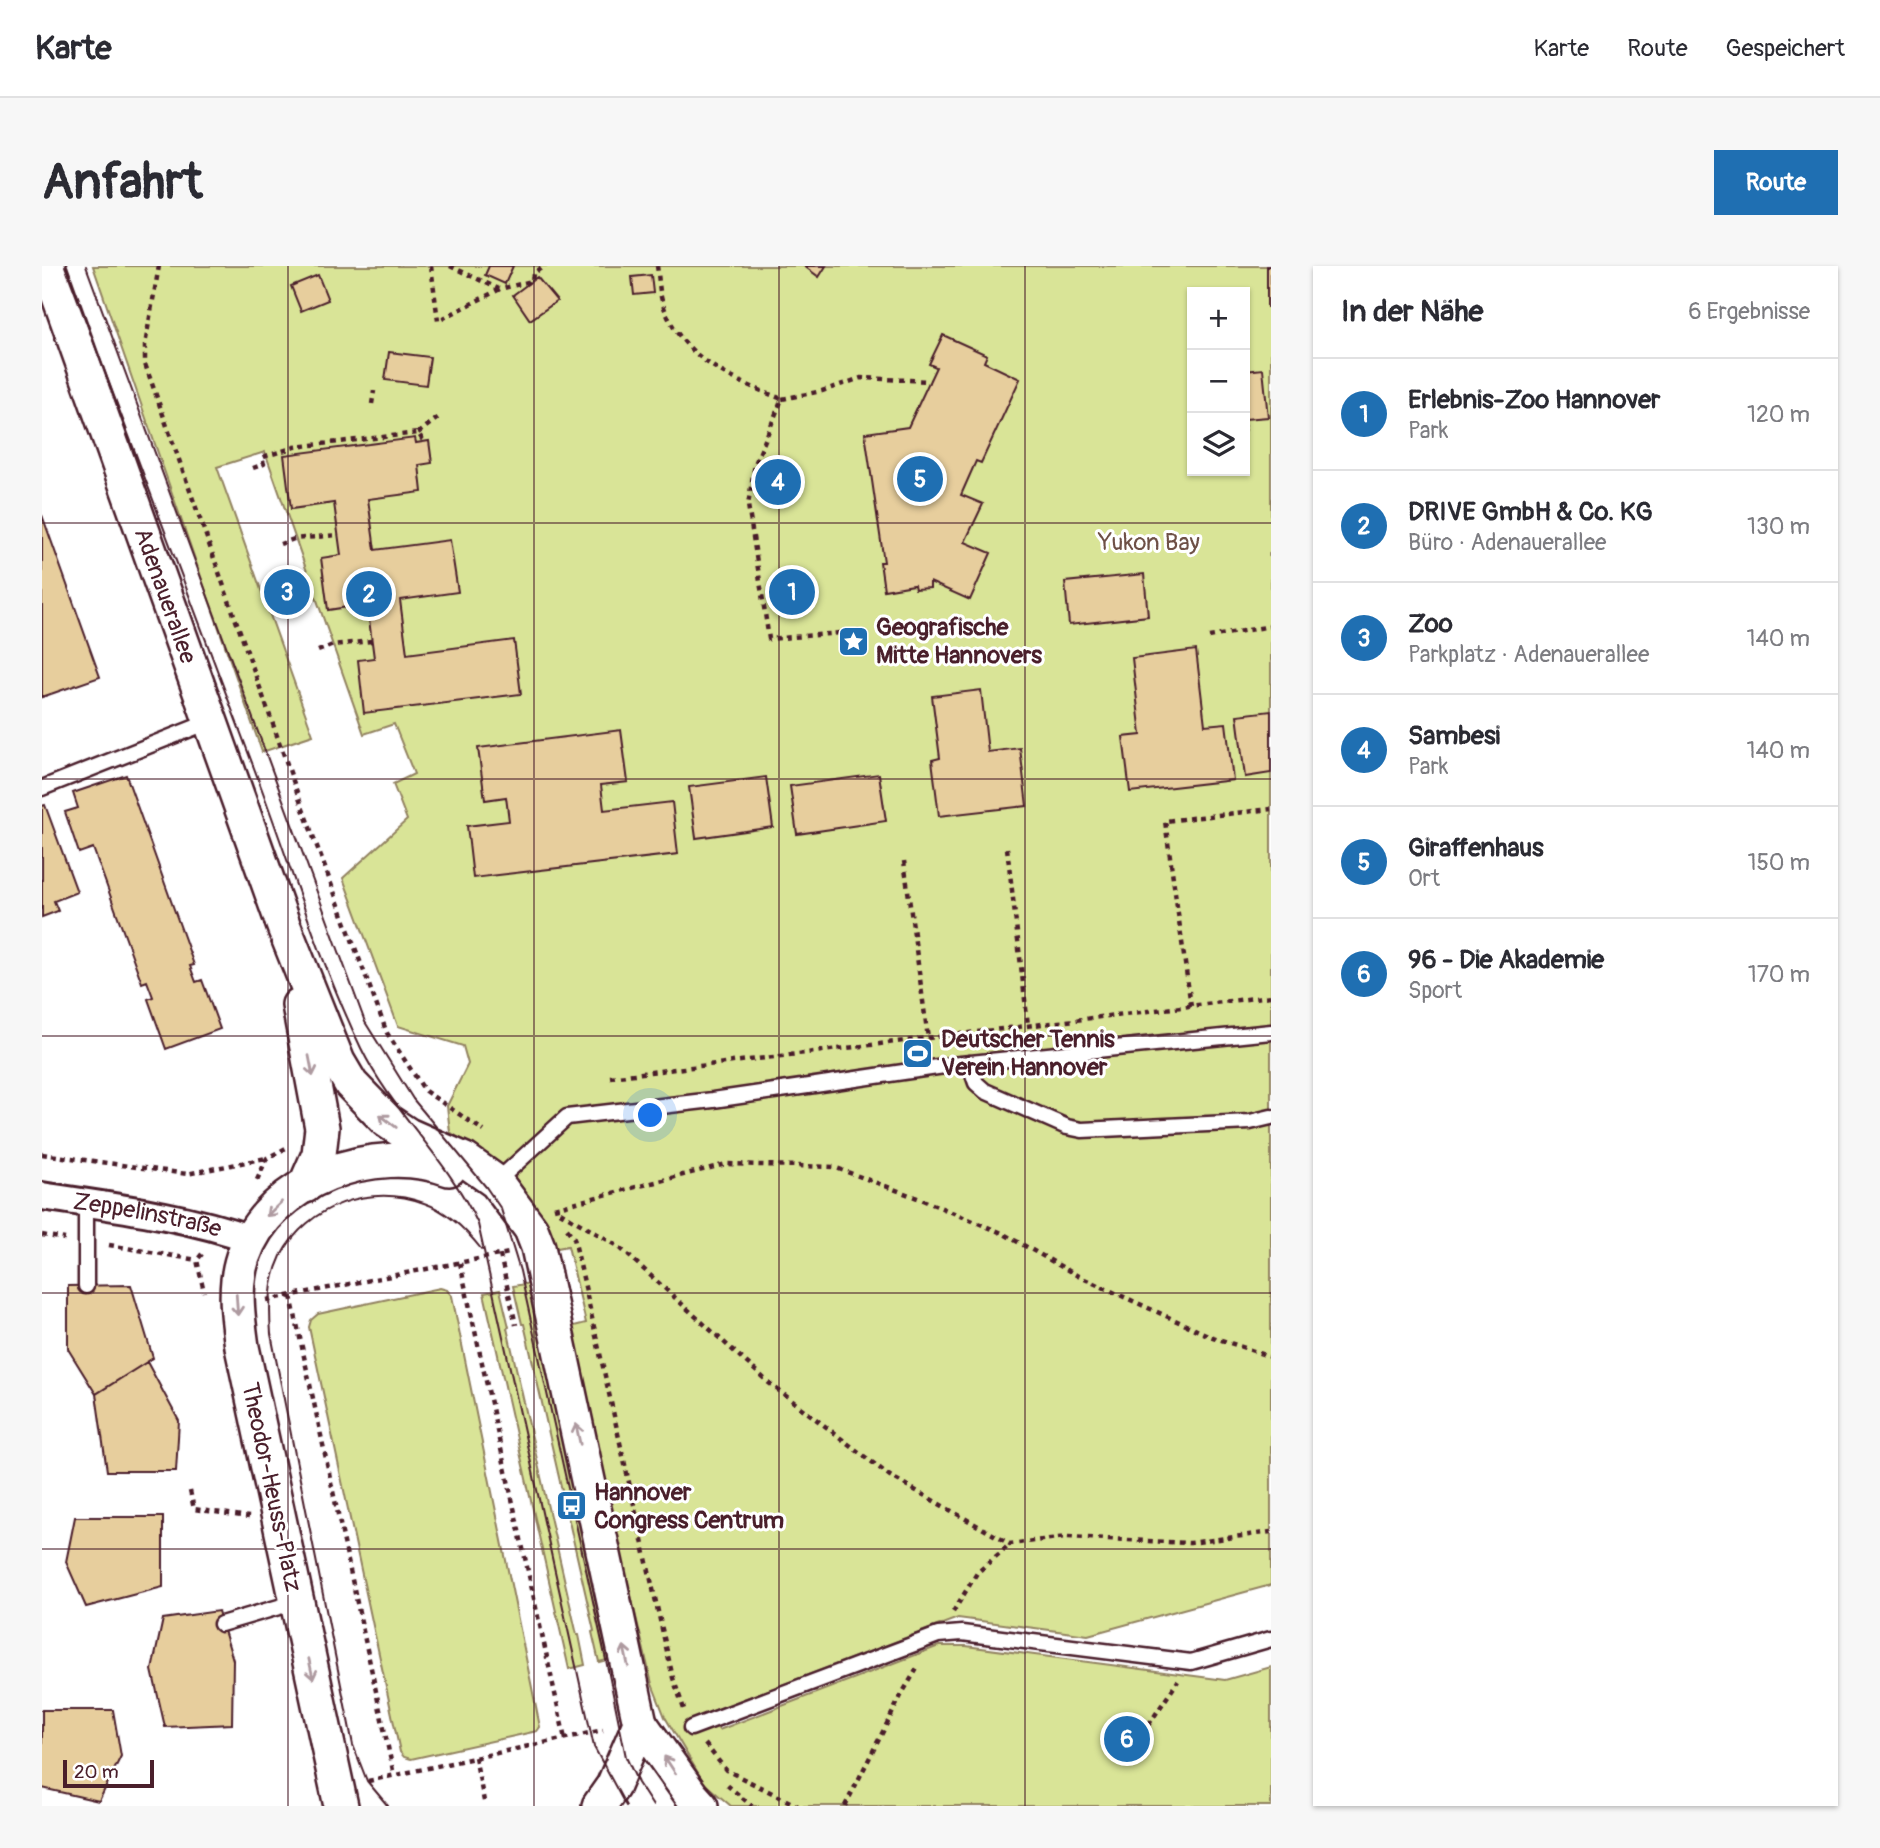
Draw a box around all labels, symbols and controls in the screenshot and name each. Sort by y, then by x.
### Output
text: Karte [35,28,112,69]
text: Karte [1533,34,1589,63]
text: Route [1627,34,1688,63]
text: Gespeichert [1726,34,1845,63]
button: Route [1714,150,1838,215]
text: Anfahrt [42,152,202,213]
map controls [1187,287,1250,476]
button: + [1187,287,1250,350]
text: In der Nähe [1341,293,1483,330]
text: 6 Ergebnisse [1688,297,1810,326]
button: − [1187,350,1250,413]
text: Erlebnis-Zoo Hannover [1408,384,1660,416]
text: 1 [1360,400,1369,429]
text: 120 m [1747,400,1810,429]
button: layers [1187,413,1250,476]
text: Park [1408,416,1448,445]
pin: 5 [897,453,943,505]
pin: 4 [755,456,801,508]
text: DRIVE GmbH & Co. KG [1408,496,1653,528]
text: 2 [1358,512,1370,541]
text: 130 m [1747,512,1810,541]
street label: Adenauerallee [128,524,203,668]
park label: Yukon Bay [1097,528,1200,557]
text: Büro · Adenauerallee [1408,528,1606,557]
pin: 3 [264,566,310,618]
pin: 1 [769,566,815,618]
pin: 2 [346,568,392,620]
text: Zoo [1408,608,1453,640]
place label: Geografische Mitte Hannovers [876,613,1042,670]
place icon: Geografische Mitte Hannovers [836,624,870,658]
text: 3 [1358,624,1370,653]
text: 140 m [1747,624,1810,653]
text: Parkplatz · Adenauerallee [1408,640,1649,669]
text: Sambesi [1408,720,1500,752]
text: 4 [1357,736,1371,765]
text: 140 m [1747,736,1810,765]
text: Park [1408,752,1448,781]
text: Giraffenhaus [1408,832,1544,864]
text: 5 [1358,848,1370,877]
text: 150 m [1747,848,1810,877]
text: Ort [1408,864,1440,893]
text: 96 - Die Akademie [1408,944,1604,976]
text: 6 [1357,960,1371,989]
text: 170 m [1748,960,1810,989]
text: Sport [1408,976,1462,1005]
place label: Deutscher Tennis Verein Hannover [941,1025,1115,1082]
sports icon: Deutscher Tennis Verein Hannover [901,1036,935,1070]
one-way arrow [304,1054,318,1077]
your location [633,1098,667,1132]
one-way arrow [379,1113,398,1128]
street label: Zeppelinstraße [71,1187,225,1244]
one-way arrow [266,1201,283,1218]
one-way arrow [231,1293,244,1316]
street label: Theodor-Heuss-Platz [235,1380,308,1594]
one-way arrow [571,1423,585,1446]
place label: Hannover Congress Centrum [594,1478,784,1535]
bus stop icon: Hannover Congress Centrum [554,1489,588,1523]
one-way arrow [619,1645,632,1668]
one-way arrow [304,1657,318,1680]
pin: 6 [1104,1713,1150,1765]
one-way arrow [663,1756,677,1775]
scale bar [63,1757,154,1789]
text: 20 m [74,1760,119,1784]

